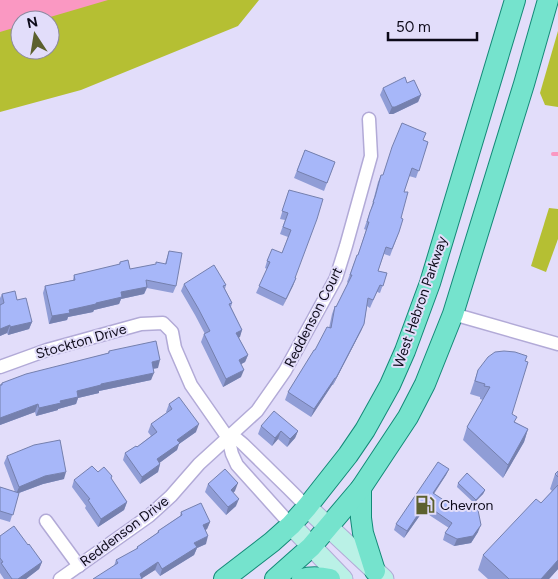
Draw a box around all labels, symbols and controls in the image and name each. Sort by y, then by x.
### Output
north arrow [10,10,60,60]
scale bar [388,10,477,42]
text: N [25,13,39,32]
text: 50 m [396,18,431,36]
street label: West Hebron Parkway [390,234,451,370]
street label: Reddenson Court [281,264,346,370]
street label: Stockton Drive [34,320,129,363]
street label: Reddenson Drive [77,492,172,570]
fuel station icon: Chevron [414,494,436,516]
place label: Chevron [440,497,493,514]

